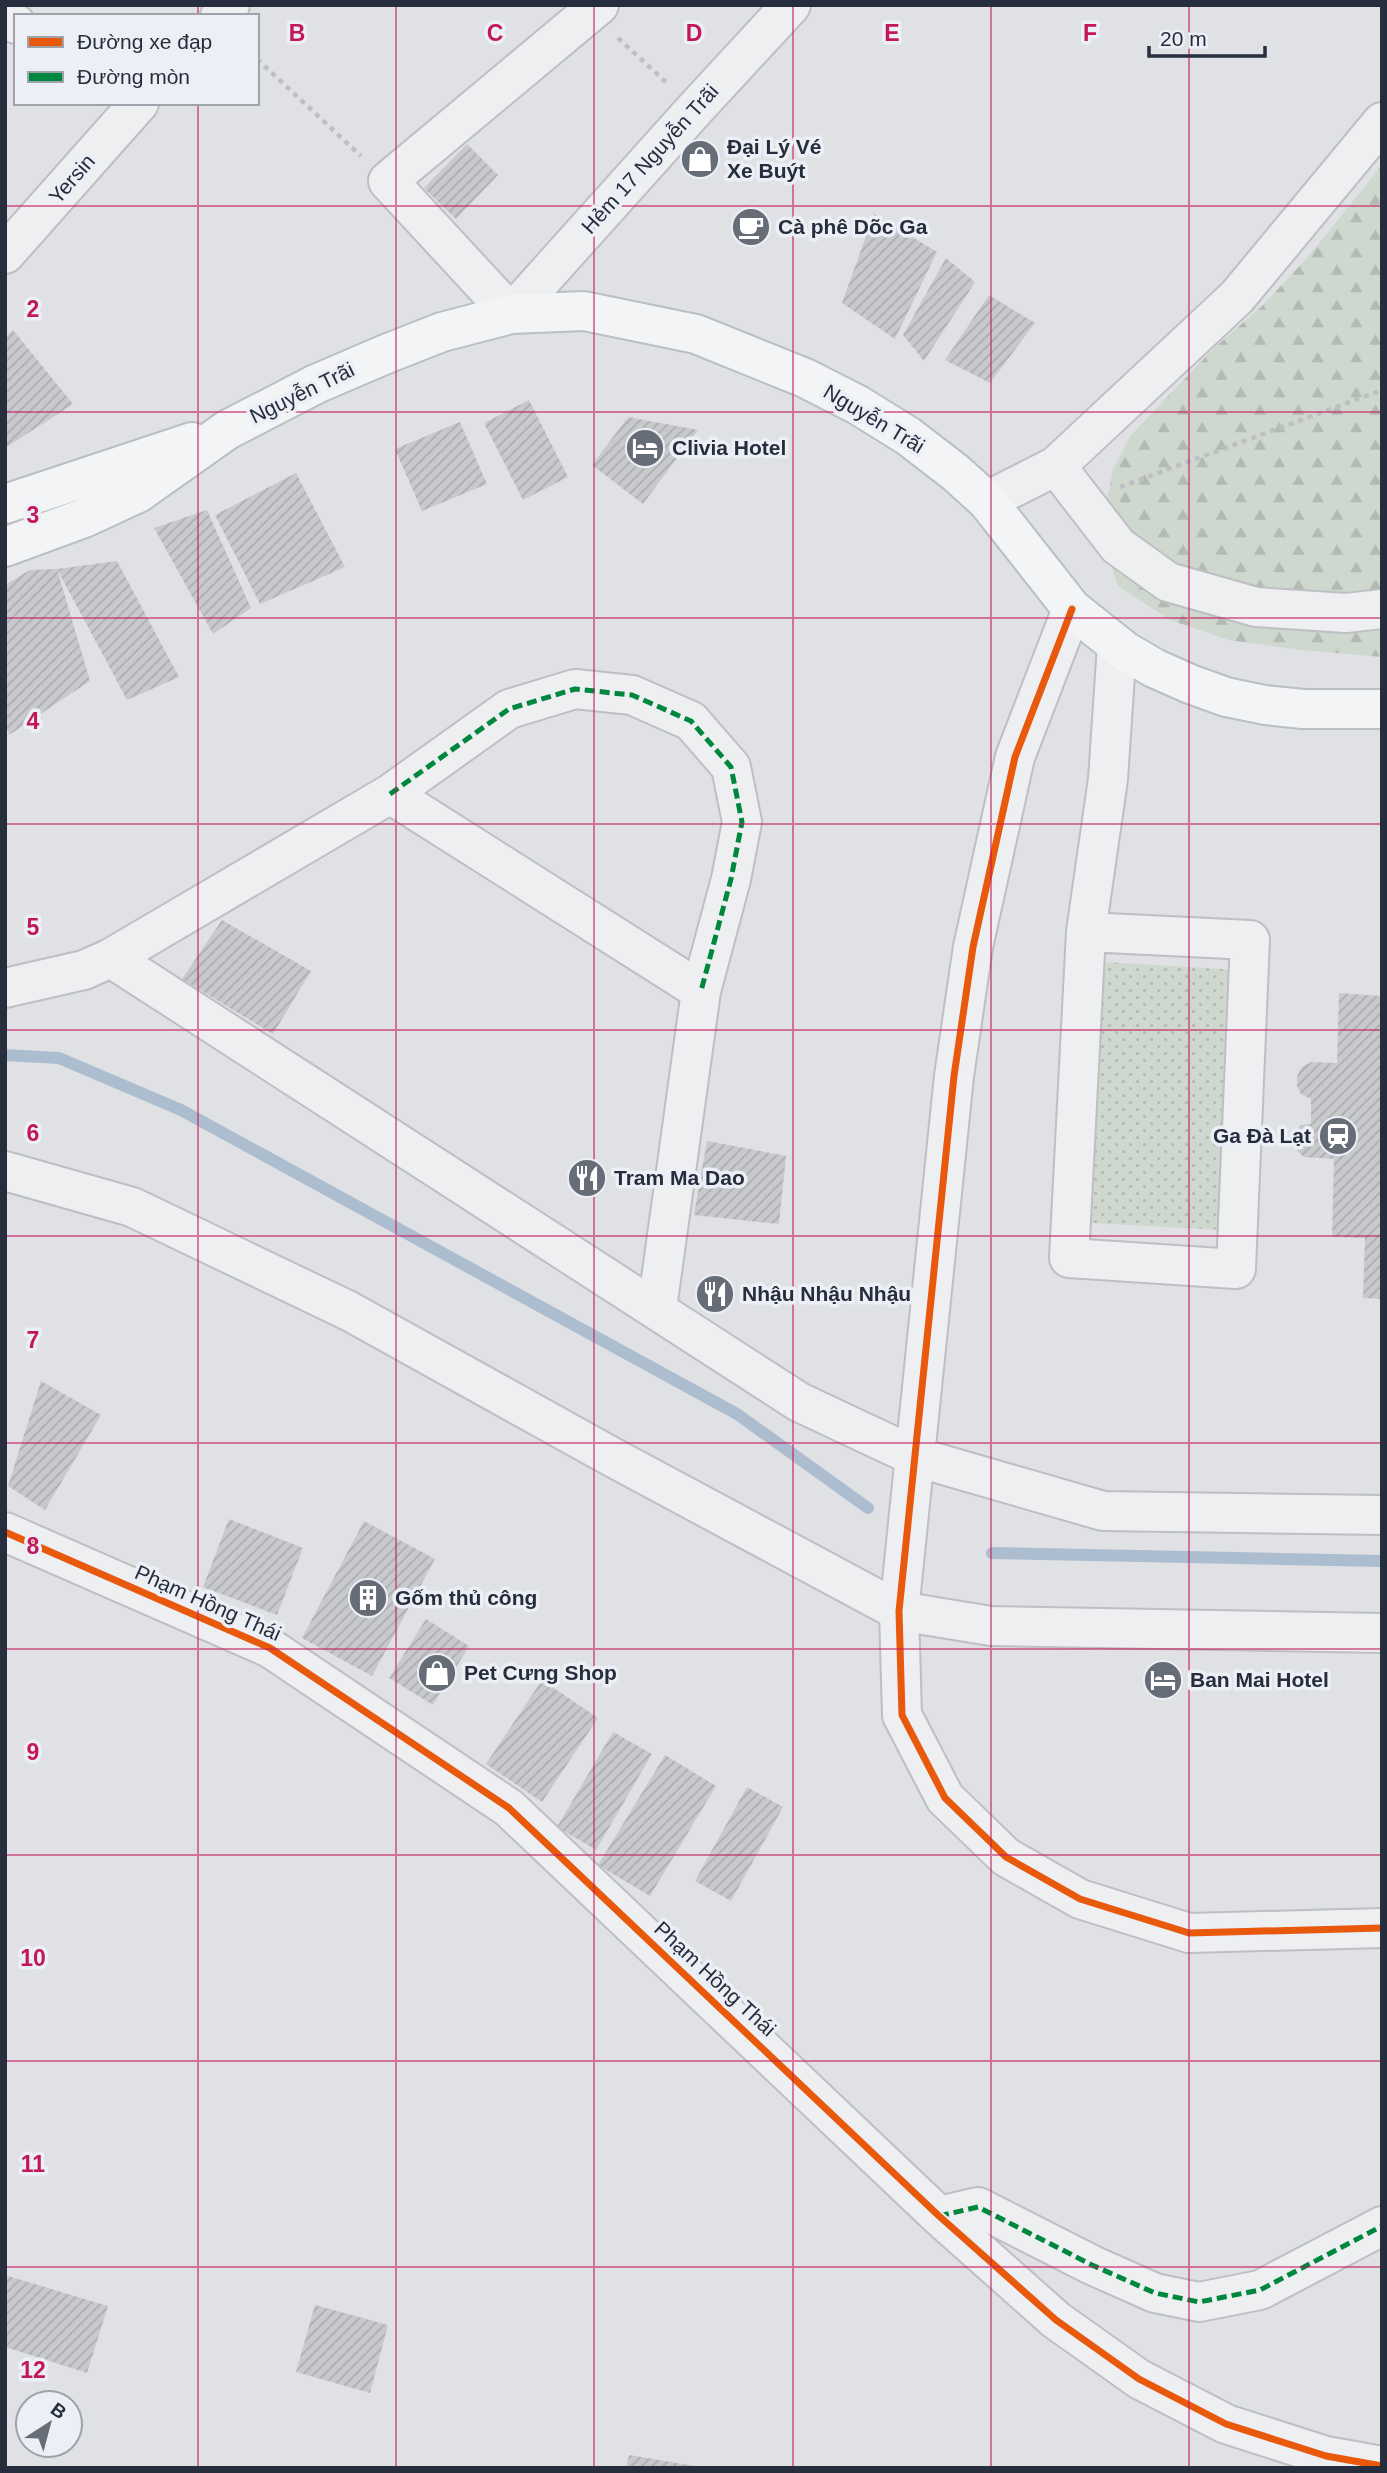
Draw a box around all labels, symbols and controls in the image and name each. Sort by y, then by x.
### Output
legend [14,14,259,105]
scale bar [1149,14,1264,58]
text: B [289,20,305,46]
text: C [487,20,503,46]
text: D [686,20,702,46]
text: E [884,20,900,46]
text: F [1083,20,1097,46]
text: 20 m [1160,27,1207,50]
text: Đường xe đạp [77,30,212,53]
text: Đường mòn [77,65,190,88]
street label: Hẻm 17 Nguyễn Trãi [577,79,723,238]
place label: Đại Lý Vé Xe Buýt [727,135,822,182]
shop icon: Đại Lý Vé Xe Buýt [679,138,721,180]
street label: Yersin [44,149,99,208]
cafe icon: Cà phê Dõc Ga [730,206,772,248]
place label: Cà phê Dõc Ga [778,215,928,238]
text: 2 [27,296,39,322]
street label: Nguyễn Trãi [246,357,358,428]
street label: Nguyễn Trãi [820,380,929,458]
hotel icon: Clivia Hotel [624,427,666,469]
place label: Clivia Hotel [672,436,786,459]
text: 3 [27,502,39,528]
text: 4 [27,708,40,734]
text: 5 [27,914,40,940]
station icon: Ga Đà Lạt [1317,1115,1359,1157]
text: 6 [27,1120,39,1146]
place label: Ga Đà Lạt [1213,1124,1311,1147]
restaurant icon: Tram Ma Dao [566,1157,608,1199]
place label: Tram Ma Dao [614,1166,745,1189]
restaurant icon: Nhậu Nhậu Nhậu [694,1273,736,1315]
place label: Nhậu Nhậu Nhậu [742,1282,911,1305]
text: 7 [27,1327,39,1353]
text: 8 [27,1533,40,1559]
street label: Phạm Hồng Thái [132,1560,285,1645]
building icon: Gốm thủ công [347,1577,389,1619]
place label: Gốm thủ công [395,1586,537,1609]
shop icon: Pet Cưng Shop [416,1652,458,1694]
hotel icon: Ban Mai Hotel [1142,1659,1184,1701]
place label: Pet Cưng Shop [464,1661,617,1684]
place label: Ban Mai Hotel [1190,1668,1329,1691]
text: 9 [27,1739,39,1765]
street label: Phạm Hồng Thái [650,1917,781,2041]
text: 10 [20,1945,46,1971]
text: 11 [21,2151,45,2177]
text: 12 [20,2357,46,2383]
north arrow [14,2389,84,2459]
text: B [47,2398,70,2423]

